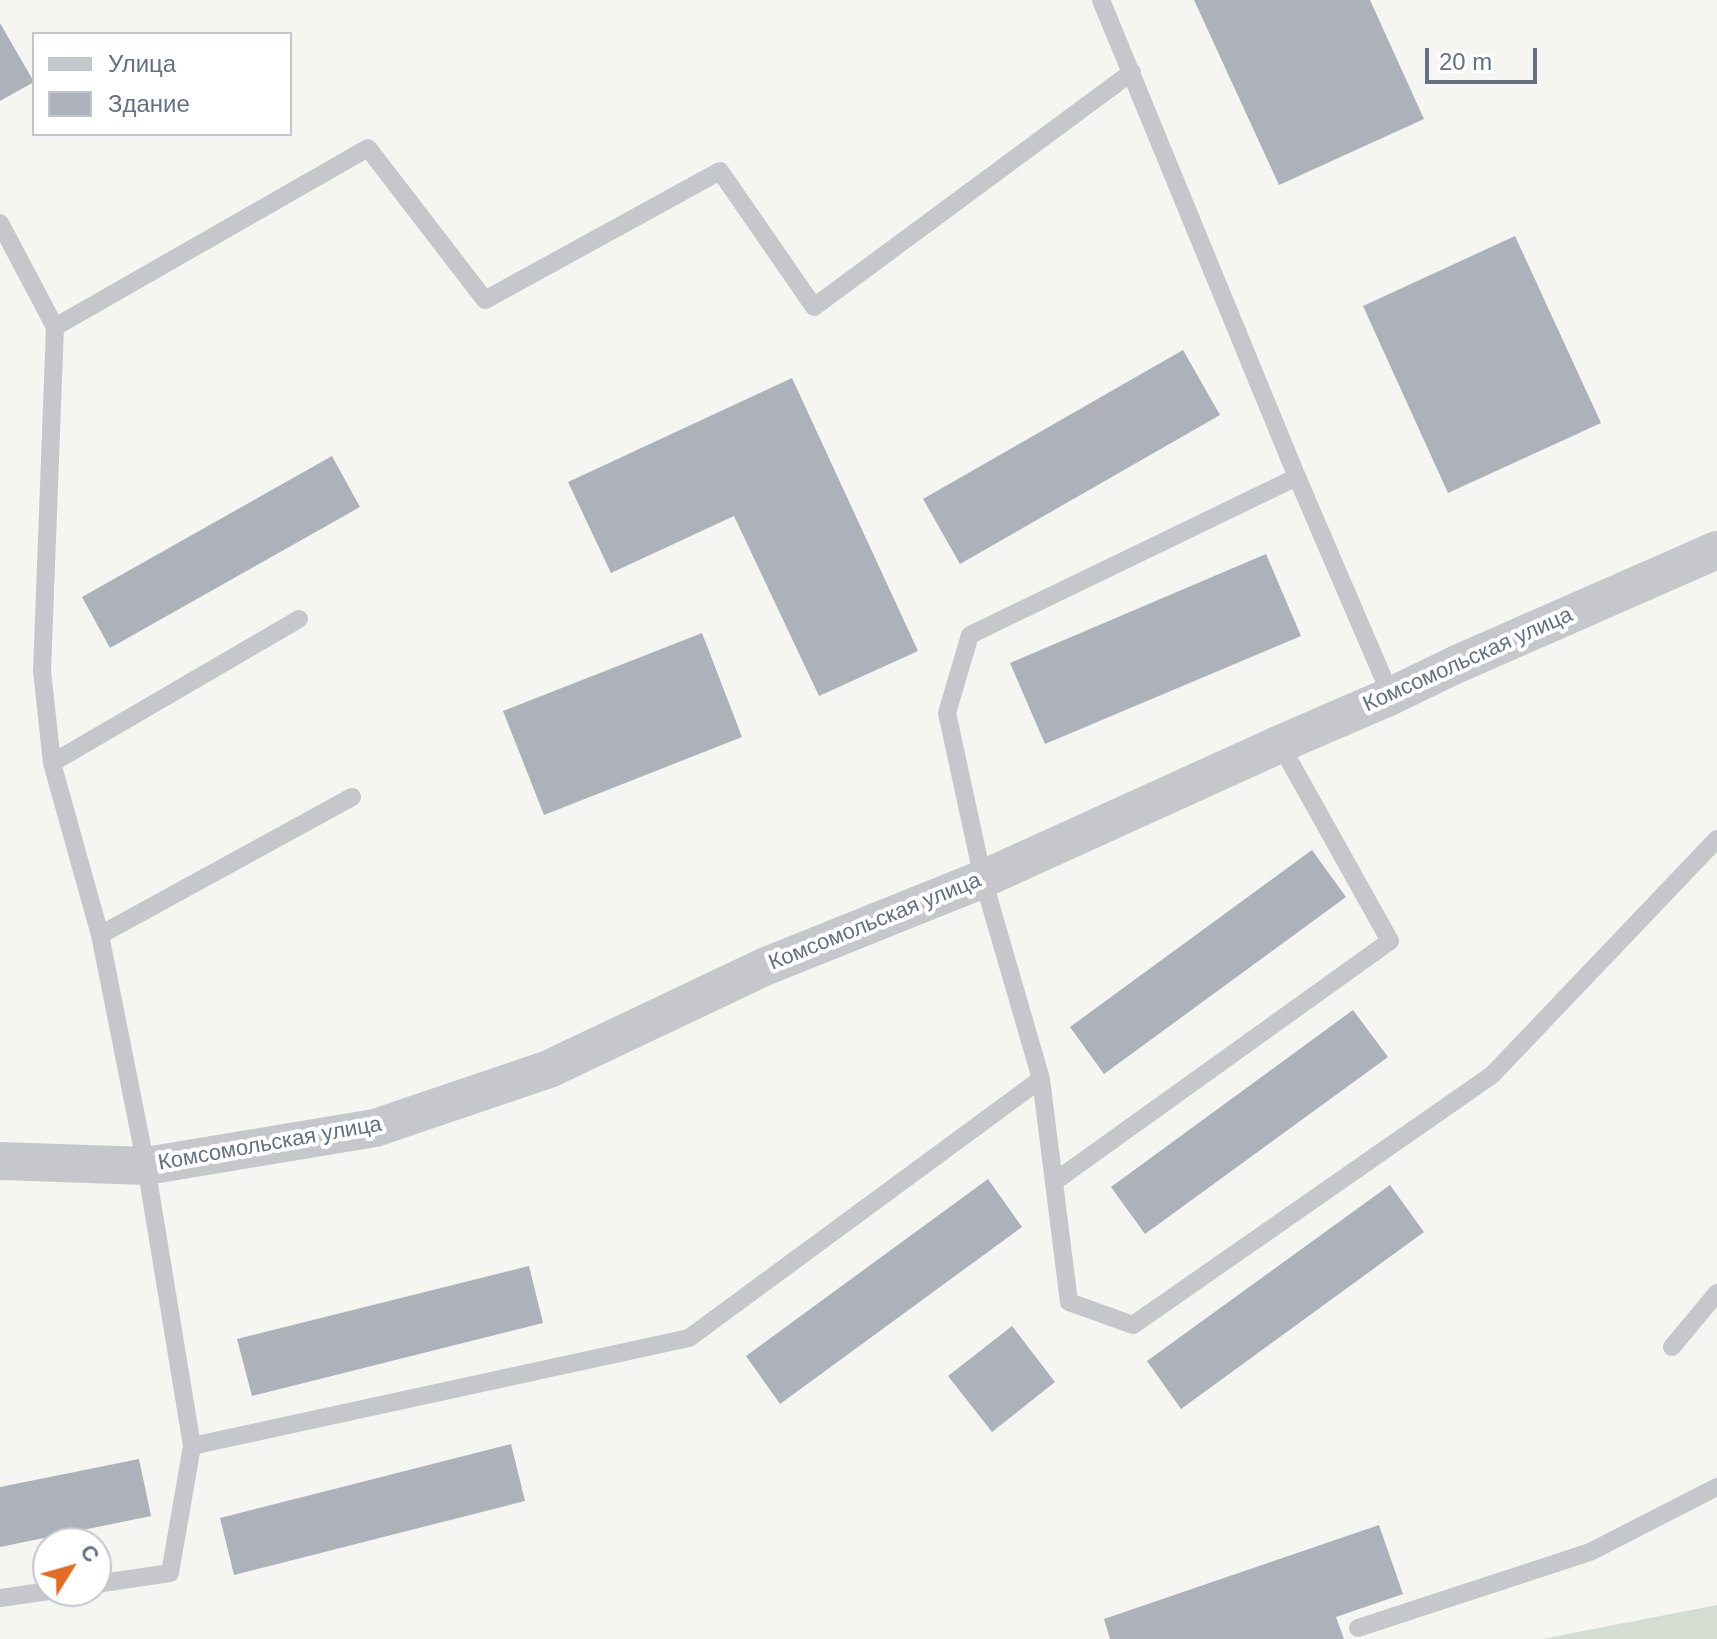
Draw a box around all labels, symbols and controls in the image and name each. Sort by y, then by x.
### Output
legend [32,32,292,136]
scale bar [1429,32,1541,82]
text: 20 m [1439,48,1492,75]
text: Улица [108,50,176,77]
text: Здание [108,90,190,117]
street label: Комсомольская улица [1359,602,1577,718]
street label: Комсомольская улица [765,867,985,977]
street label: Комсомольская улица [156,1111,384,1177]
north arrow [32,1527,112,1607]
text: С [75,1540,105,1567]

